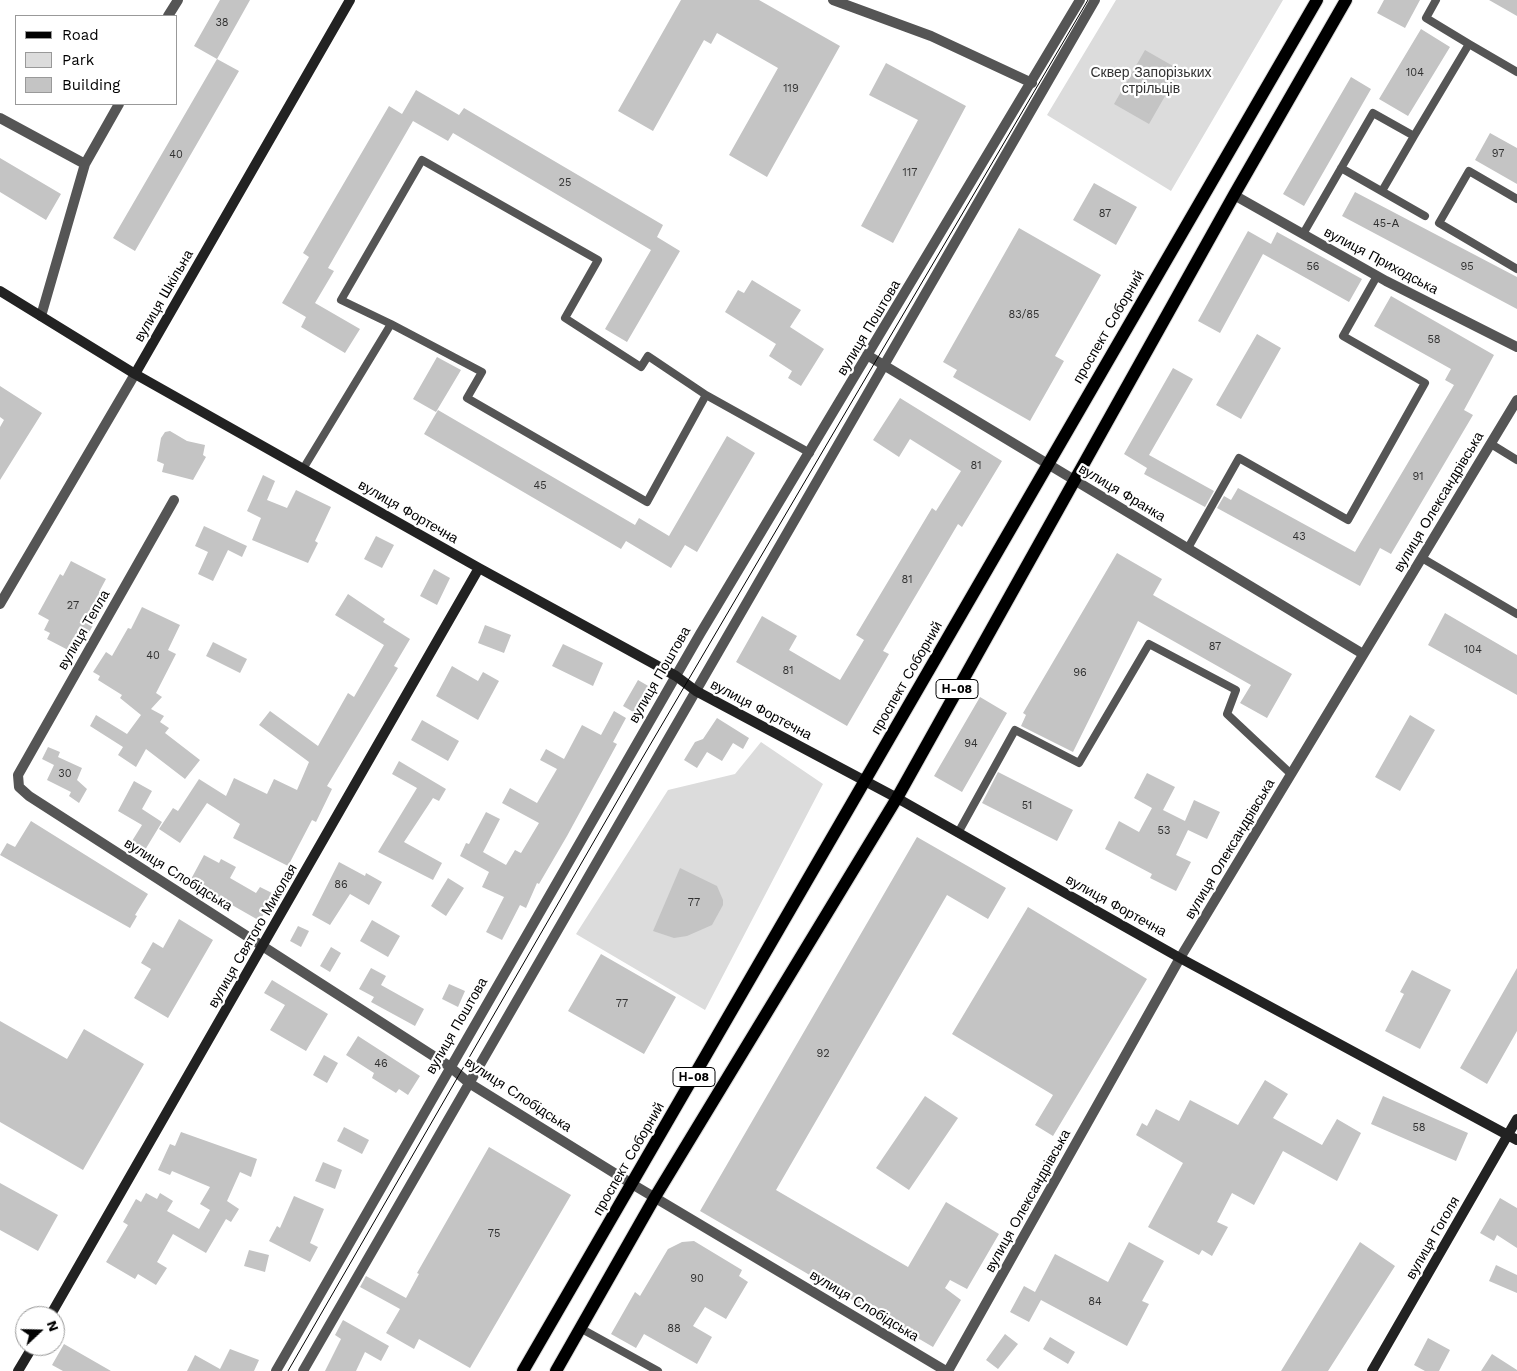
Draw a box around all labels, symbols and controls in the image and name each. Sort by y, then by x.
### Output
legend [15,15,178,105]
house number: 38 [215,16,229,30]
text: Road [62,26,99,44]
text: Park [62,51,94,69]
park label: Сквер Запорізьких стрільців [1090,65,1212,98]
house number: 104 [1406,66,1424,80]
text: Building [62,76,120,94]
house number: 119 [783,82,799,96]
house number: 97 [1492,147,1504,161]
house number: 40 [169,148,183,162]
house number: 117 [903,166,917,180]
house number: 25 [559,176,571,190]
house number: 87 [1099,207,1111,221]
house number: 45-А [1373,217,1399,231]
street label: вулиця Приходська [1321,224,1441,298]
street label: вулиця Шкільна [131,247,197,345]
house number: 56 [1306,260,1320,274]
house number: 95 [1460,260,1474,274]
street label: проспект Соборний [1070,267,1148,387]
street label: вулиця Поштова [834,277,904,379]
house number: 83/85 [1009,308,1039,322]
house number: 58 [1427,333,1441,347]
street label: вулиця Олександрівська [1390,429,1488,575]
house number: 81 [970,459,982,473]
street label: вулиця Франка [1076,460,1168,526]
house number: 91 [1412,470,1424,484]
street label: вулиця Фортечна [355,477,461,547]
house number: 45 [533,479,547,493]
house number: 43 [1292,530,1306,544]
house number: 81 [901,573,913,587]
street label: вулиця Тепла [54,587,114,673]
house number: 27 [67,599,79,613]
street label: проспект Соборний [868,618,946,738]
street label: вулиця Поштова [626,624,694,726]
house number: 87 [1209,640,1221,654]
house number: 104 [1464,643,1482,657]
house number: 40 [146,649,160,663]
house number: 81 [782,664,794,678]
house number: 96 [1073,666,1087,680]
street label: вулиця Фортечна [707,676,815,744]
road number: Н-08 [936,680,978,699]
house number: 94 [964,737,978,751]
house number: 30 [58,767,72,781]
street label: вулиця Олександрівська [1181,776,1279,922]
house number: 51 [1022,799,1032,813]
house number: 53 [1158,824,1170,838]
street label: вулиця Слобідська [121,835,235,915]
street label: вулиця Святого Миколая [205,861,301,1011]
street label: вулиця Фортечна [1063,871,1169,941]
house number: 86 [334,878,348,892]
house number: 77 [688,896,700,910]
street label: вулиця Поштова [423,975,491,1077]
house number: 77 [616,997,628,1011]
house number: 92 [816,1047,830,1061]
street label: вулиця Слобідська [461,1054,575,1136]
house number: 46 [374,1057,388,1071]
road number: Н-08 [673,1068,715,1086]
street label: проспект Соборний [590,1099,668,1219]
house number: 58 [1412,1121,1426,1135]
street label: вулиця Олександрівська [982,1127,1074,1275]
street label: вулиця Гоголя [1403,1194,1463,1282]
house number: 75 [488,1227,500,1241]
street label: вулиця Слобідська [806,1267,922,1345]
house number: 90 [690,1272,704,1286]
house number: 84 [1088,1295,1102,1309]
north arrow [15,1306,65,1356]
text: N [44,1318,62,1334]
house number: 88 [667,1322,681,1336]

